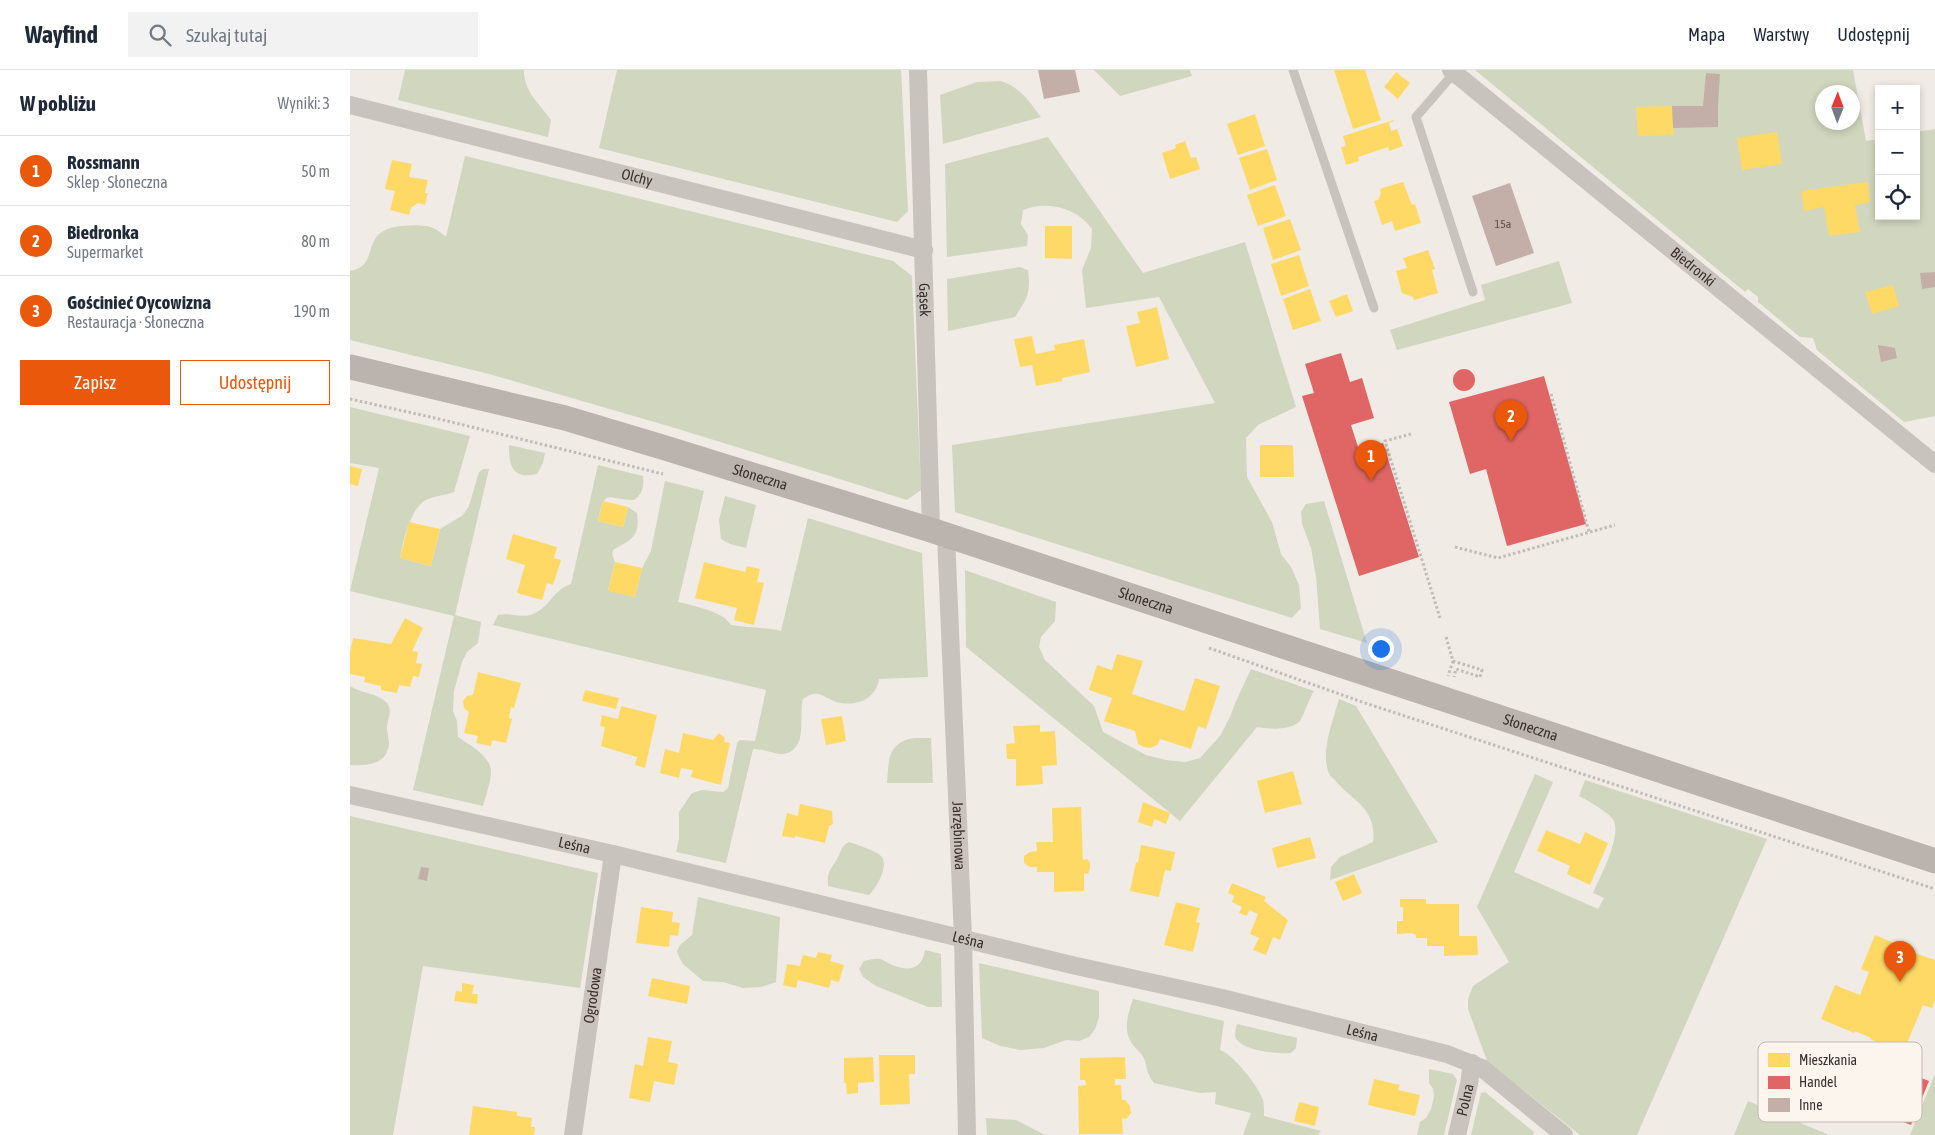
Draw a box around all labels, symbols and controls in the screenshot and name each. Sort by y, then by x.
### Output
search box [128,12,478,57]
text: Wayfind [25,21,98,48]
icon: search [146,21,174,49]
text: Szukaj tutaj [186,24,267,46]
text: Mapa [1688,24,1725,45]
text: Warstwy [1753,24,1809,45]
text: Udostępnij [1837,24,1910,45]
north arrow [1815,85,1860,130]
map controls [1875,85,1920,220]
button: + [1875,85,1920,130]
text: W pobliżu [20,91,96,115]
text: Wyniki: 3 [278,94,330,112]
button: − [1875,130,1920,175]
text: Rossmann [67,151,140,173]
text: 1 [32,162,40,180]
text: 50 m [301,162,330,180]
street label: Olchy [620,165,655,189]
text: Sklep · Słoneczna [67,173,168,191]
button: locate [1875,175,1920,220]
house number: 15a [1495,217,1511,231]
text: Biedronka [67,221,139,243]
text: 2 [32,232,40,250]
text: 80 m [301,232,330,250]
text: Supermarket [67,243,143,261]
street label: Biedronki [1667,243,1719,290]
street label: Gąsek [916,283,934,317]
text: Gościnieć Oycowizna [67,291,211,313]
text: 3 [32,302,40,320]
text: 190 m [294,302,330,320]
text: Restauracja · Słoneczna [67,313,205,331]
button: Zapisz [20,360,170,405]
button: Udostępnij [180,360,330,405]
pin: 2 [1495,400,1527,441]
pin: 1 [1355,440,1387,481]
street label: Słoneczna [731,460,790,493]
street label: Słoneczna [1117,583,1176,617]
your location [1368,636,1394,662]
street label: Słoneczna [1501,710,1560,744]
street label: Jarzębinowa [949,801,969,870]
street label: Leśna [557,833,592,857]
street label: Leśna [951,927,986,951]
pin: 3 [1884,941,1916,982]
street label: Ogrodowa [580,966,605,1025]
street label: Leśna [1345,1020,1380,1045]
legend [1758,1042,1922,1122]
text: Mieszkania [1799,1052,1857,1068]
text: Handel [1799,1074,1837,1090]
street label: Polna [1453,1082,1477,1118]
text: Inne [1799,1097,1823,1113]

